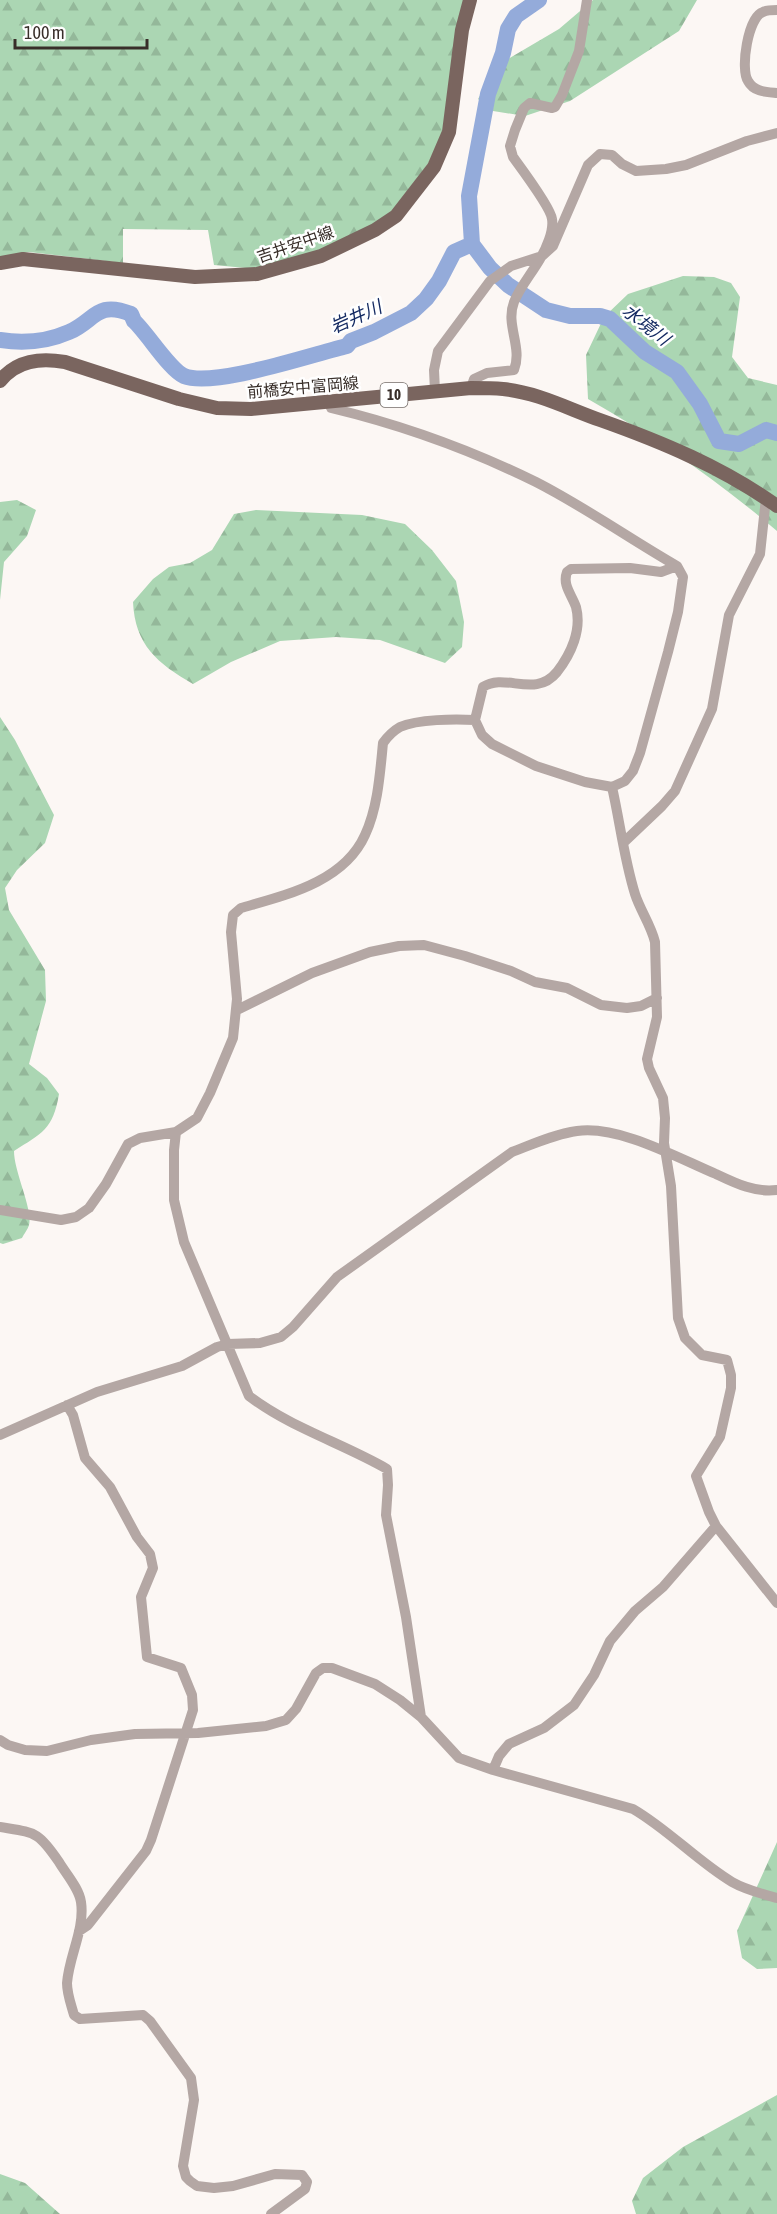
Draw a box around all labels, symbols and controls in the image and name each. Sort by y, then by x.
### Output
scale bar [15,12,147,50]
text: 100 m [24,22,65,43]
street label: 吉井安中線 [254,222,336,266]
water label: 岩井川 [327,295,387,337]
water label: 水境川 [619,300,676,351]
street label: 前橋安中富岡線 [246,373,360,401]
road number: 10 [380,383,408,407]

